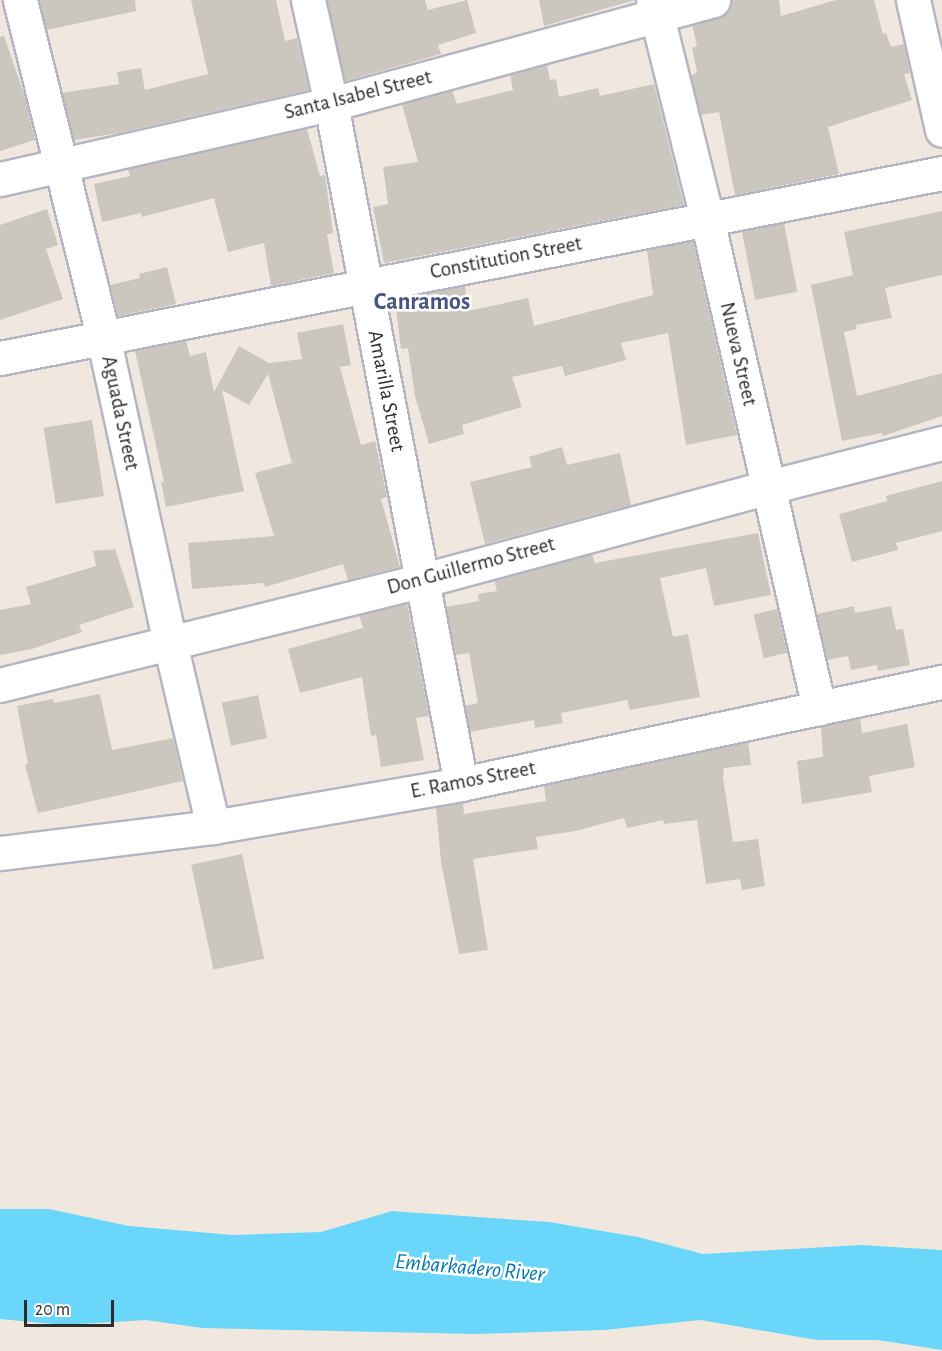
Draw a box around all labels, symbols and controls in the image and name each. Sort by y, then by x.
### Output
street label: Santa Isabel Street [282,65,434,125]
street label: Constitution Street [428,231,584,285]
district label: Canramos [374,289,470,317]
street label: Nueva Street [714,300,762,408]
street label: Amarilla Street [362,328,410,454]
street label: Aguada Street [96,354,144,472]
street label: Don Guillermo Street [384,531,558,601]
street label: E. Ramos Street [408,756,538,804]
water label: Embarkadero River [394,1248,546,1288]
scale bar [27,1288,117,1326]
text: 20 m [35,1301,70,1319]

